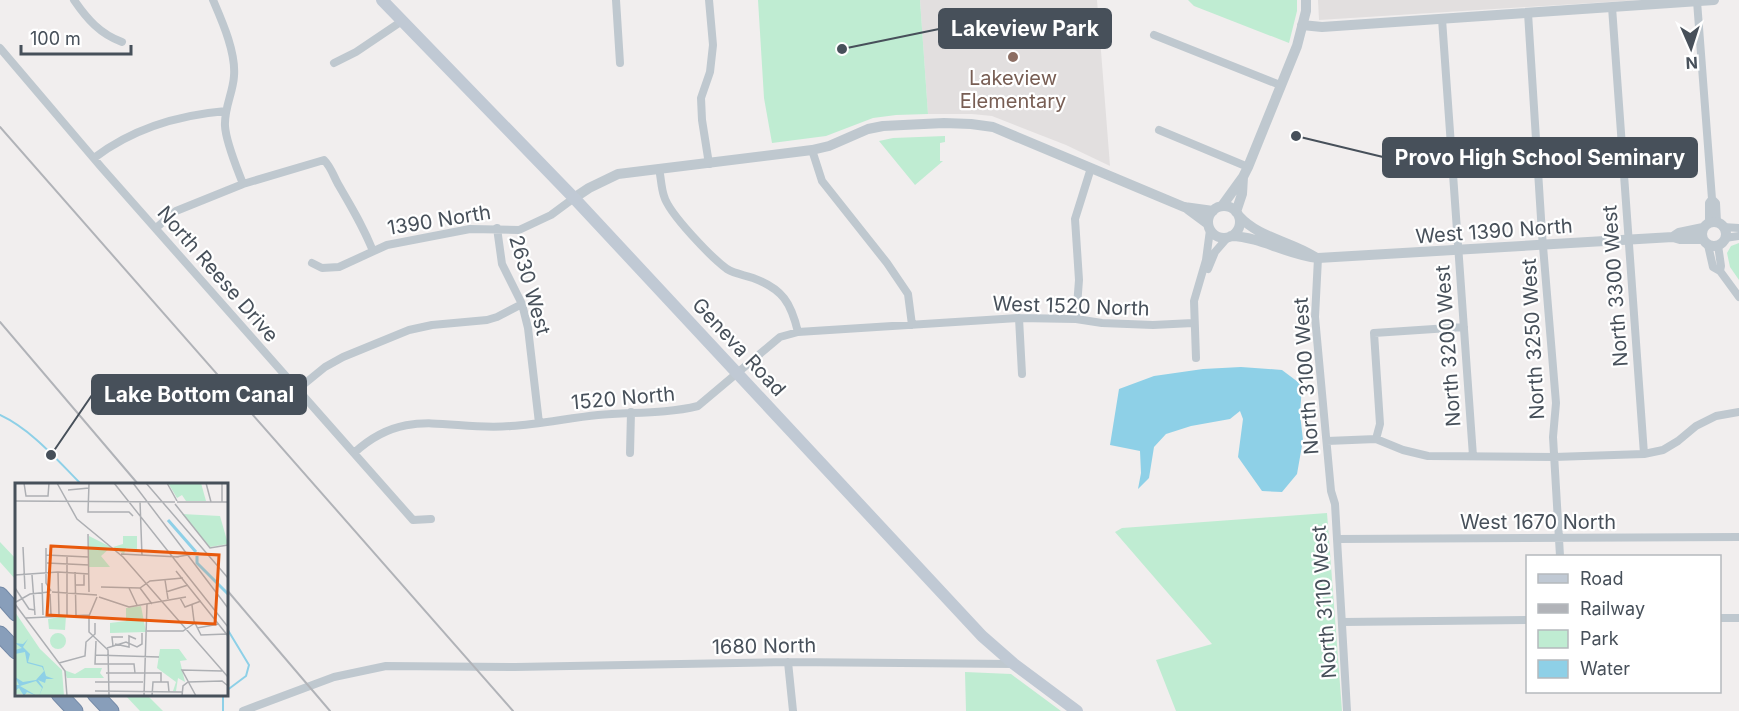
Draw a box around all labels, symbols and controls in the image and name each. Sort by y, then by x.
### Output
callout: Lakeview Park [939,9,1111,48]
text: Lakeview Park [951,16,1100,41]
scale bar [21,18,130,56]
north arrow [1661,18,1721,78]
text: 100 m [30,28,81,49]
marker: Lakeview Elementary [1006,50,1020,64]
text: N [1685,53,1698,73]
place label: Lakeview Elementary [960,66,1066,113]
callout: Provo High School Seminary [1383,138,1697,177]
text: Provo High School Seminary [1395,145,1686,170]
street label: 1390 North [386,200,492,240]
street label: North Reese Drive [152,201,284,347]
street label: North 3300 West [1597,204,1633,368]
street label: West 1390 North [1415,214,1573,248]
street label: 2630 West [504,232,556,338]
street label: North 3250 West [1517,257,1549,420]
street label: North 3200 West [1430,264,1466,428]
street label: West 1520 North [992,291,1150,321]
street label: Geneva Road [687,293,791,401]
street label: North 3100 West [1288,296,1323,455]
callout: Lake Bottom Canal [92,375,306,414]
text: Lake Bottom Canal [104,382,294,407]
street label: 1520 North [570,382,676,414]
inset map [15,483,228,696]
street label: West 1670 North [1460,510,1616,534]
street label: North 3110 West [1307,524,1341,679]
legend [1526,555,1721,693]
text: Road [1580,568,1623,589]
text: Railway [1580,598,1645,619]
text: Park [1580,628,1619,649]
street label: 1680 North [712,633,816,659]
text: Water [1580,658,1630,679]

